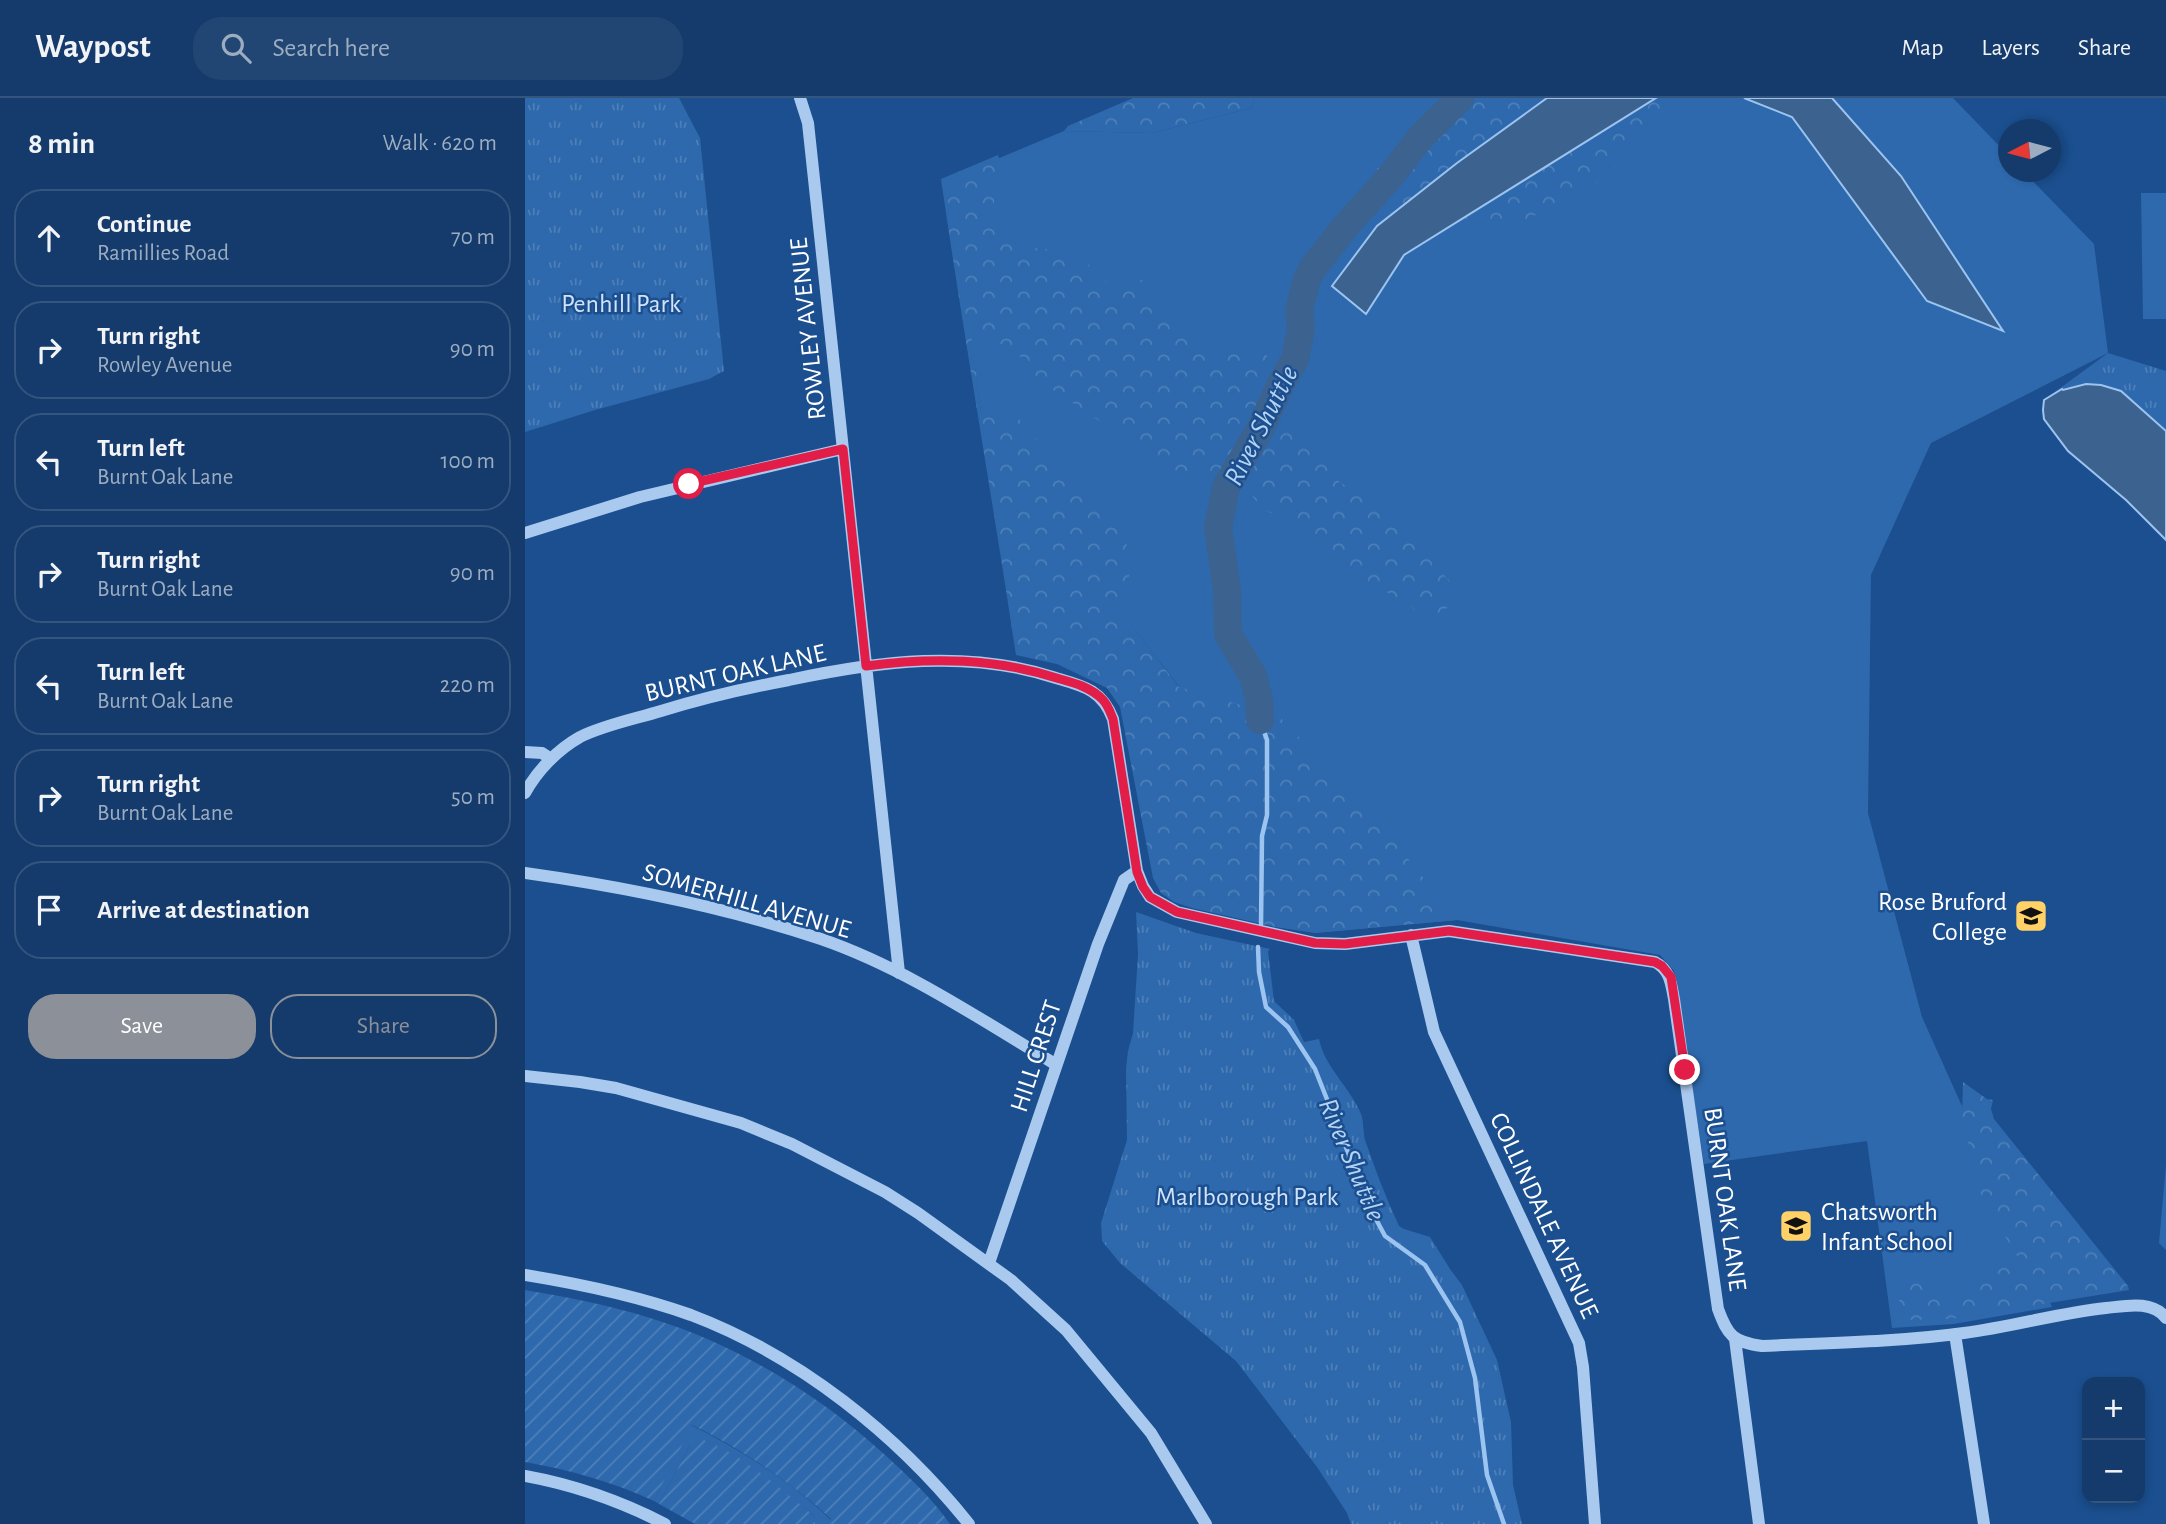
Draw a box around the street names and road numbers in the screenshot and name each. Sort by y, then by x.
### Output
street label: ROWLEY AVENUE [785,236,830,421]
street label: BURNT OAK LANE [642,640,828,706]
street label: SOMERHILL AVENUE [640,859,854,943]
street label: HILL CREST [1006,997,1066,1115]
street label: BURNT OAK LANE [1699,1106,1751,1293]
street label: COLLINDALE AVENUE [1485,1109,1603,1322]

